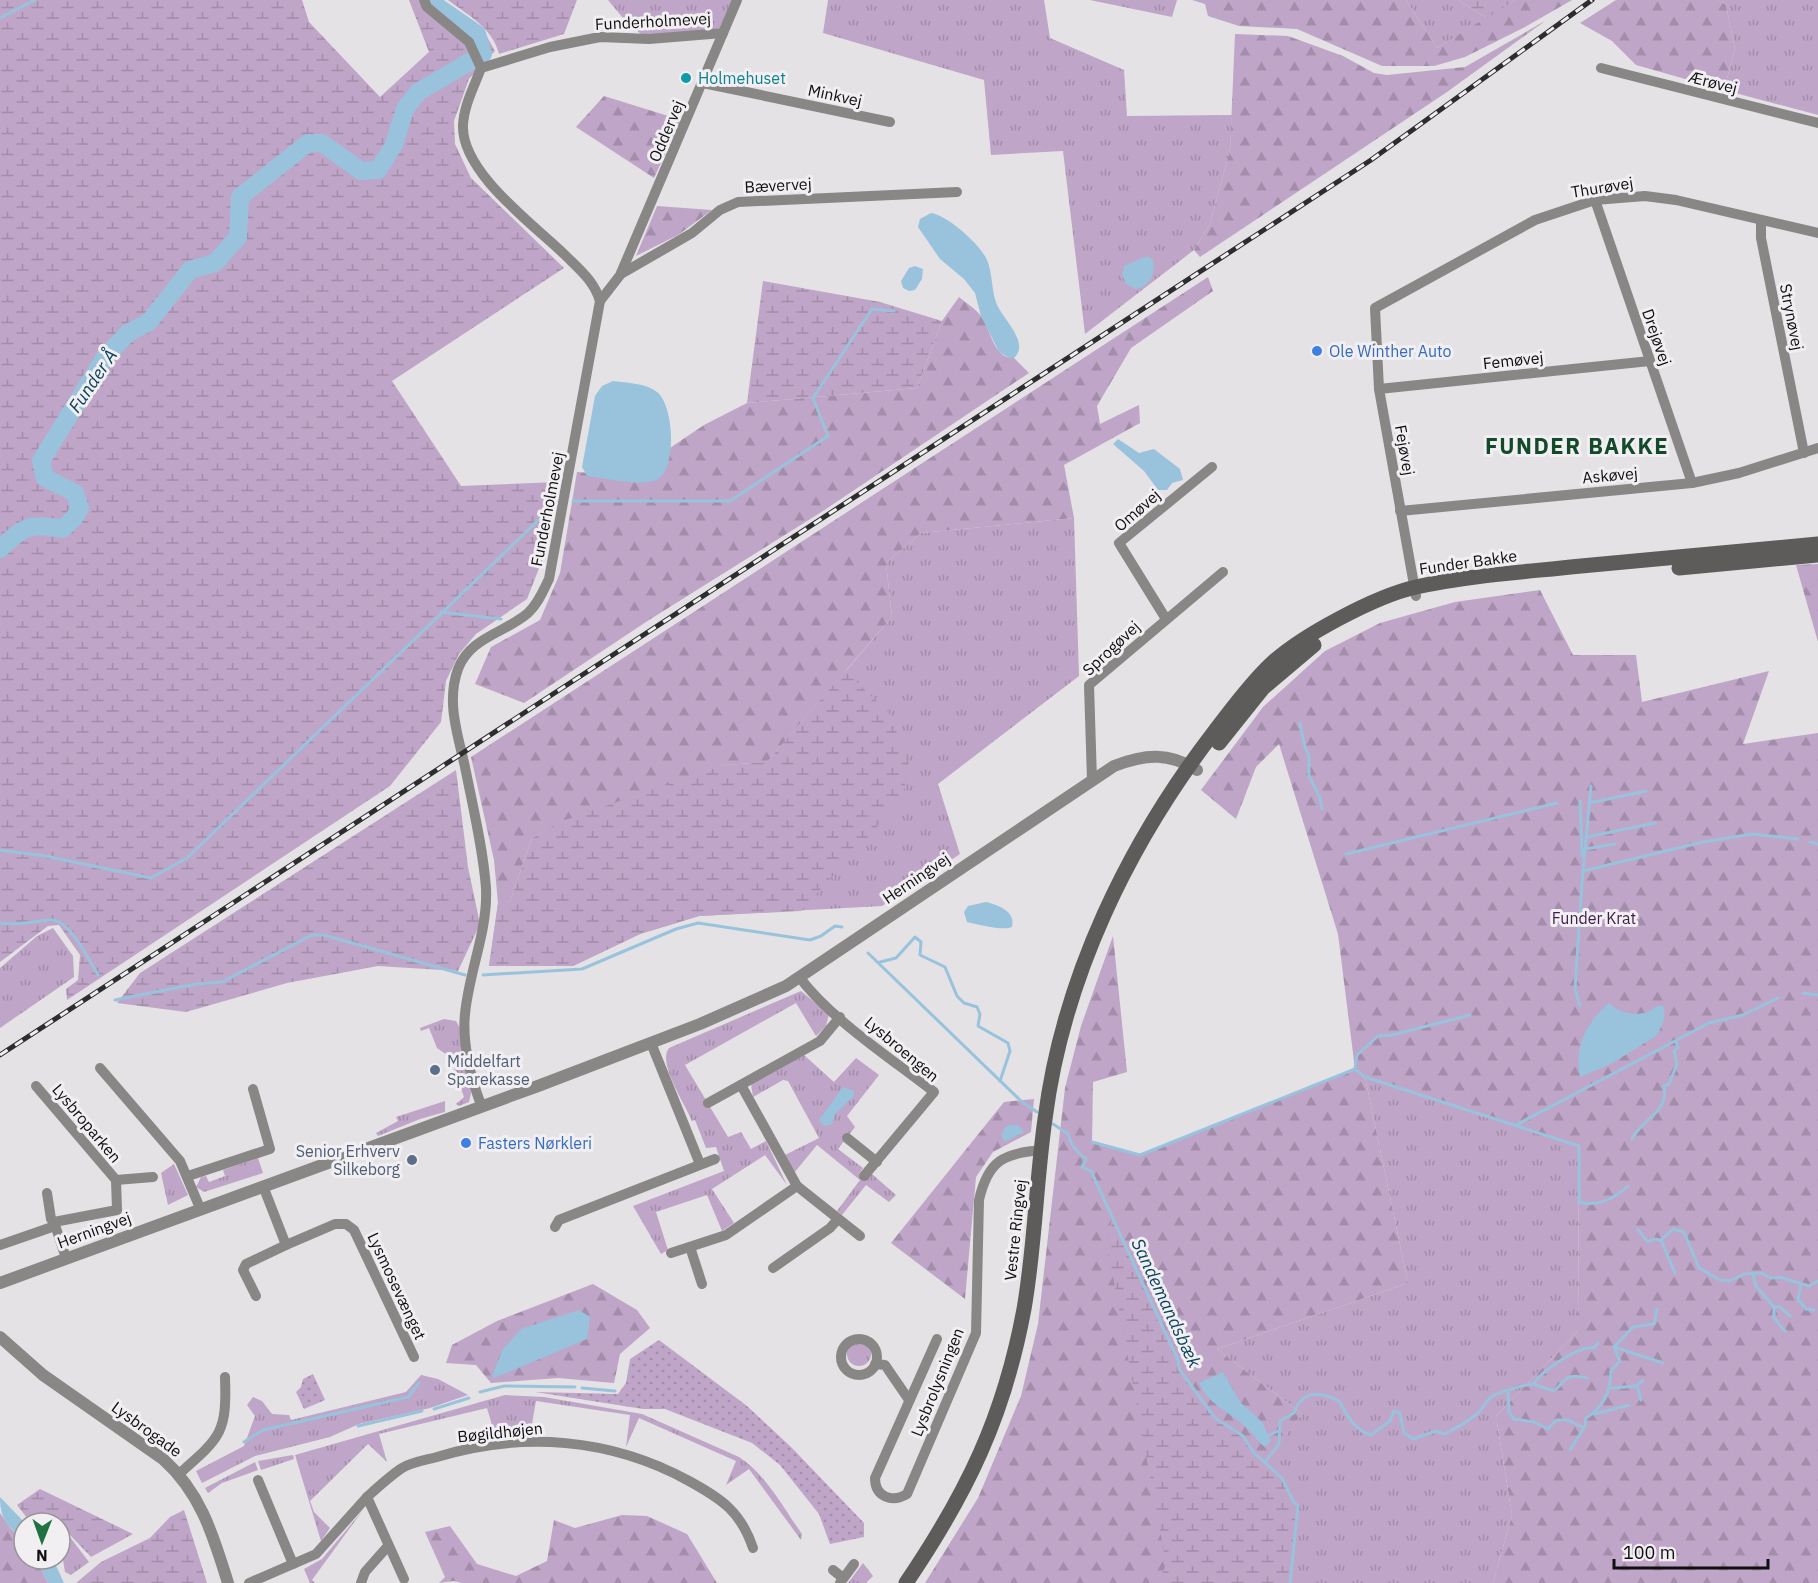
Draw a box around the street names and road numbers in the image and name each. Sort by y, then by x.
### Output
street label: Funderholmevej [594,8,712,34]
street label: Ærøvej [1686,66,1740,98]
street label: Minkvej [806,80,864,110]
street label: Oddervej [644,97,688,165]
street label: Thurøvej [1570,172,1634,202]
street label: Bævervej [744,173,812,197]
street label: Strynøvej [1776,282,1808,352]
street label: Drejøvej [1638,306,1676,368]
street label: Femøvej [1482,347,1544,373]
street label: Fejøvej [1391,423,1419,477]
street label: Funderholmevej [526,450,568,568]
street label: Askøvej [1581,463,1639,487]
street label: Omøvej [1110,484,1164,536]
street label: Funder Bakke [1418,545,1519,579]
street label: Sprogøvej [1078,616,1144,680]
street label: Herningvej [878,848,954,908]
street label: Lysbroengen [861,1012,943,1086]
street label: Lysbroparken [48,1079,126,1167]
street label: Vestre Ringvej [1000,1178,1030,1282]
street label: Herningvej [54,1207,134,1253]
street label: Lysmosevænget [363,1229,431,1343]
street label: Lysbrolysningen [906,1325,968,1439]
street label: Lysbrogade [108,1397,186,1461]
street label: Bøgildhøjen [456,1418,544,1446]

